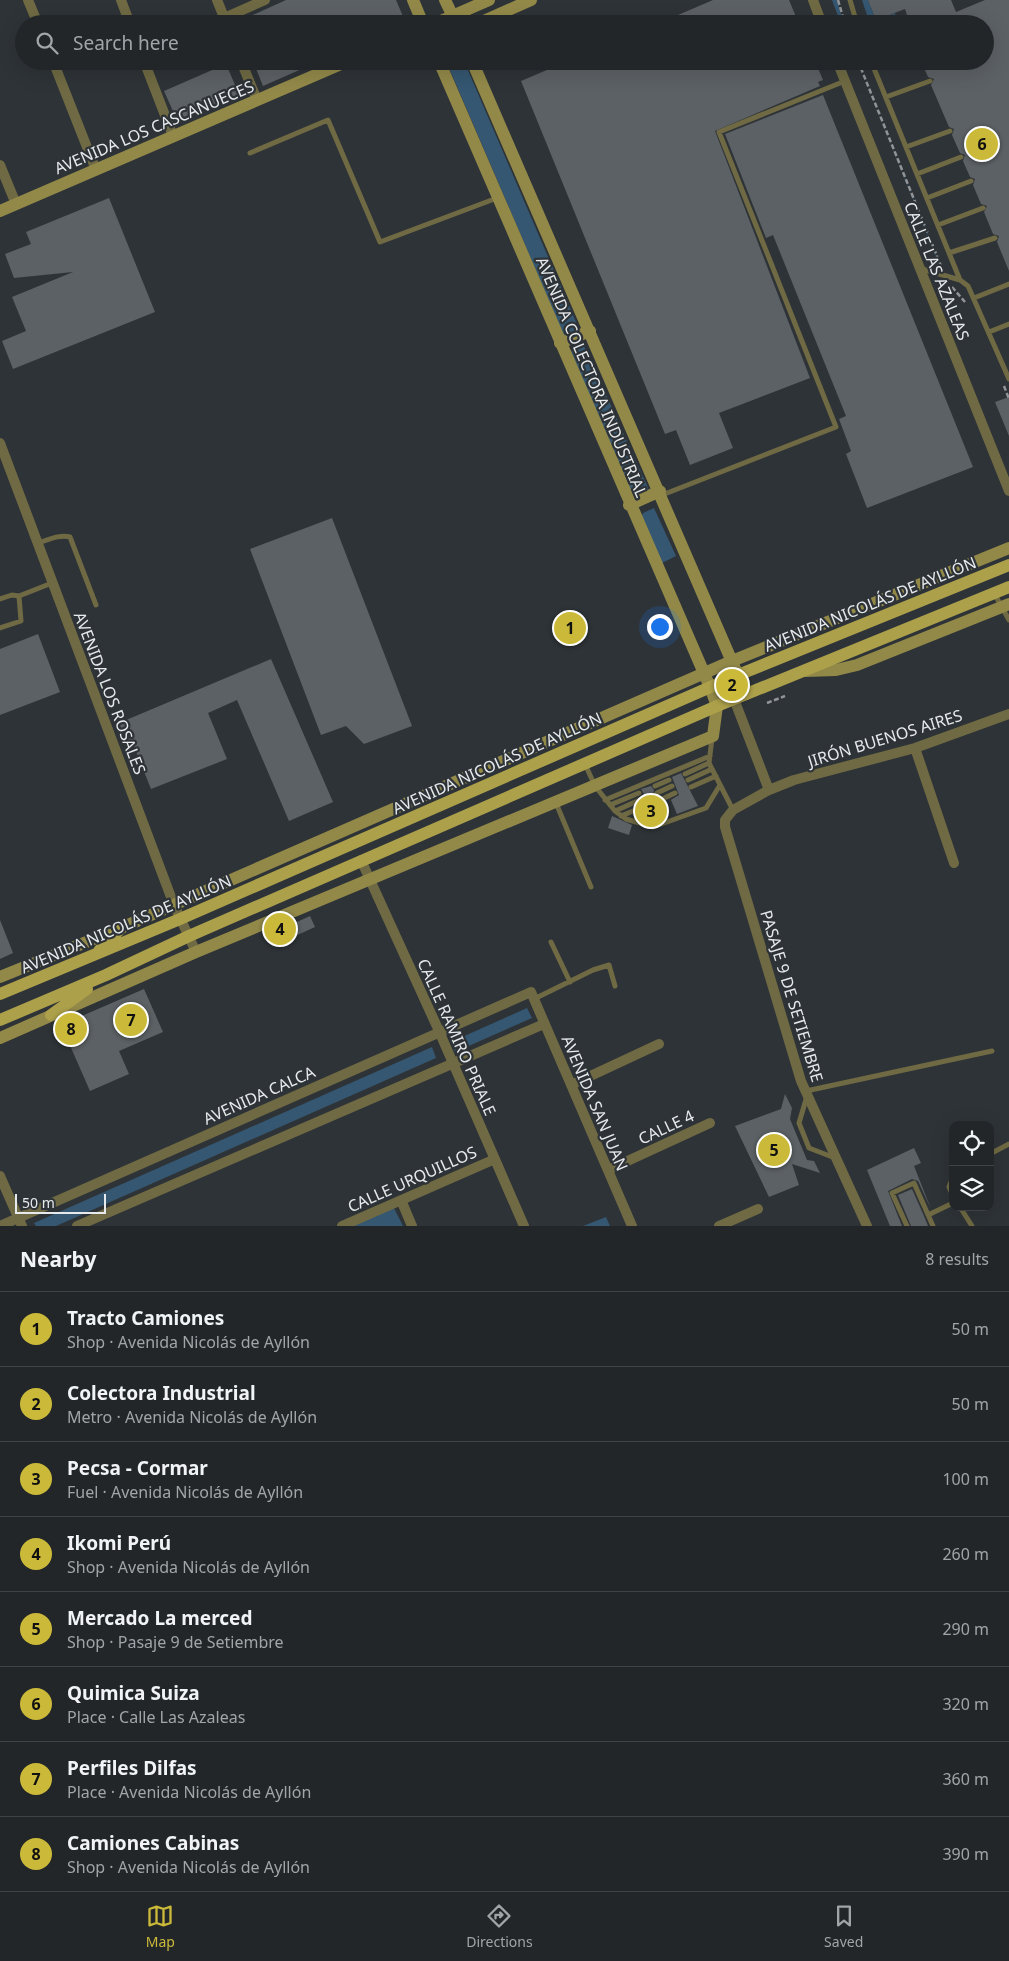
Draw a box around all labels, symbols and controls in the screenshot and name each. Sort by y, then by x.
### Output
search box [15,15,994,70]
icon: search [33,29,61,57]
text: Search here [73,30,179,56]
street label: AVENIDA LOS CASCANUECES [51,75,257,179]
pin: 6 [966,125,998,163]
street label: CALLE LAS AZALEAS [899,198,975,344]
street label: AVENIDA COLECTORA INDUSTRIAL [531,253,653,501]
street label: AVENIDA NICOLÁS DE AYLLÓN [761,551,979,657]
street label: AVENIDA LOS ROSALES [69,609,151,778]
pin: 1 [554,609,586,647]
your location [647,614,673,640]
pin: 2 [716,666,748,704]
street label: JIRÓN BUENOS AIRES [803,704,965,773]
street label: AVENIDA NICOLÁS DE AYLLÓN [389,707,605,819]
pin: 3 [635,792,667,830]
street label: AVENIDA NICOLÁS DE AYLLÓN [17,870,235,978]
street label: PASAJE 9 DE SETIEMBRE [755,907,829,1085]
pin: 4 [264,910,296,948]
street label: CALLE RAMIRO PRIALE [412,955,502,1119]
pin: 7 [115,1001,147,1039]
pin: 8 [55,1010,87,1048]
street label: AVENIDA SAN JUAN [557,1032,633,1174]
street label: AVENIDA CALCA [200,1060,319,1129]
street label: CALLE 4 [634,1104,698,1150]
map controls [949,1121,994,1211]
button: locate [949,1121,994,1166]
pin: 5 [758,1131,790,1169]
street label: CALLE URQUILLOS [344,1141,480,1217]
button: layers [949,1166,994,1211]
scale bar [15,1191,106,1214]
text: 50 m [22,1193,55,1212]
text: Nearby [20,1245,96,1273]
text: 8 results [925,1248,989,1270]
text: Tracto Camiones [67,1305,224,1331]
text: 1 [31,1318,41,1340]
text: 50 m [952,1318,989,1340]
text: Shop · Avenida Nicolás de Ayllón [67,1331,310,1353]
text: Colectora Industrial [67,1380,256,1406]
text: 2 [31,1393,41,1415]
text: 50 m [952,1393,989,1415]
text: Metro · Avenida Nicolás de Ayllón [67,1406,317,1428]
text: Pecsa - Cormar [67,1455,208,1481]
text: 3 [31,1468,41,1490]
text: 100 m [942,1468,989,1490]
text: Fuel · Avenida Nicolás de Ayllón [67,1481,303,1503]
text: Ikomi Perú [67,1530,171,1556]
text: 4 [31,1543,41,1565]
text: 260 m [942,1543,989,1565]
text: Shop · Avenida Nicolás de Ayllón [67,1556,310,1578]
text: Mercado La merced [67,1605,252,1631]
text: 5 [31,1618,41,1640]
text: 290 m [942,1618,989,1640]
text: Shop · Pasaje 9 de Setiembre [67,1631,284,1653]
text: Quimica Suiza [67,1680,200,1706]
text: 6 [31,1693,41,1715]
text: 320 m [942,1693,989,1715]
text: Place · Calle Las Azaleas [67,1706,245,1728]
text: Perfiles Dilfas [67,1755,197,1781]
text: 7 [31,1768,41,1790]
text: 360 m [942,1768,989,1790]
text: Place · Avenida Nicolás de Ayllón [67,1781,311,1803]
text: Camiones Cabinas [67,1830,239,1856]
text: 8 [31,1843,41,1865]
text: 390 m [942,1843,989,1865]
text: Shop · Avenida Nicolás de Ayllón [67,1856,310,1878]
tab: Map [146,1902,175,1951]
tab: Directions [466,1902,533,1951]
tab: Saved [824,1902,863,1951]

